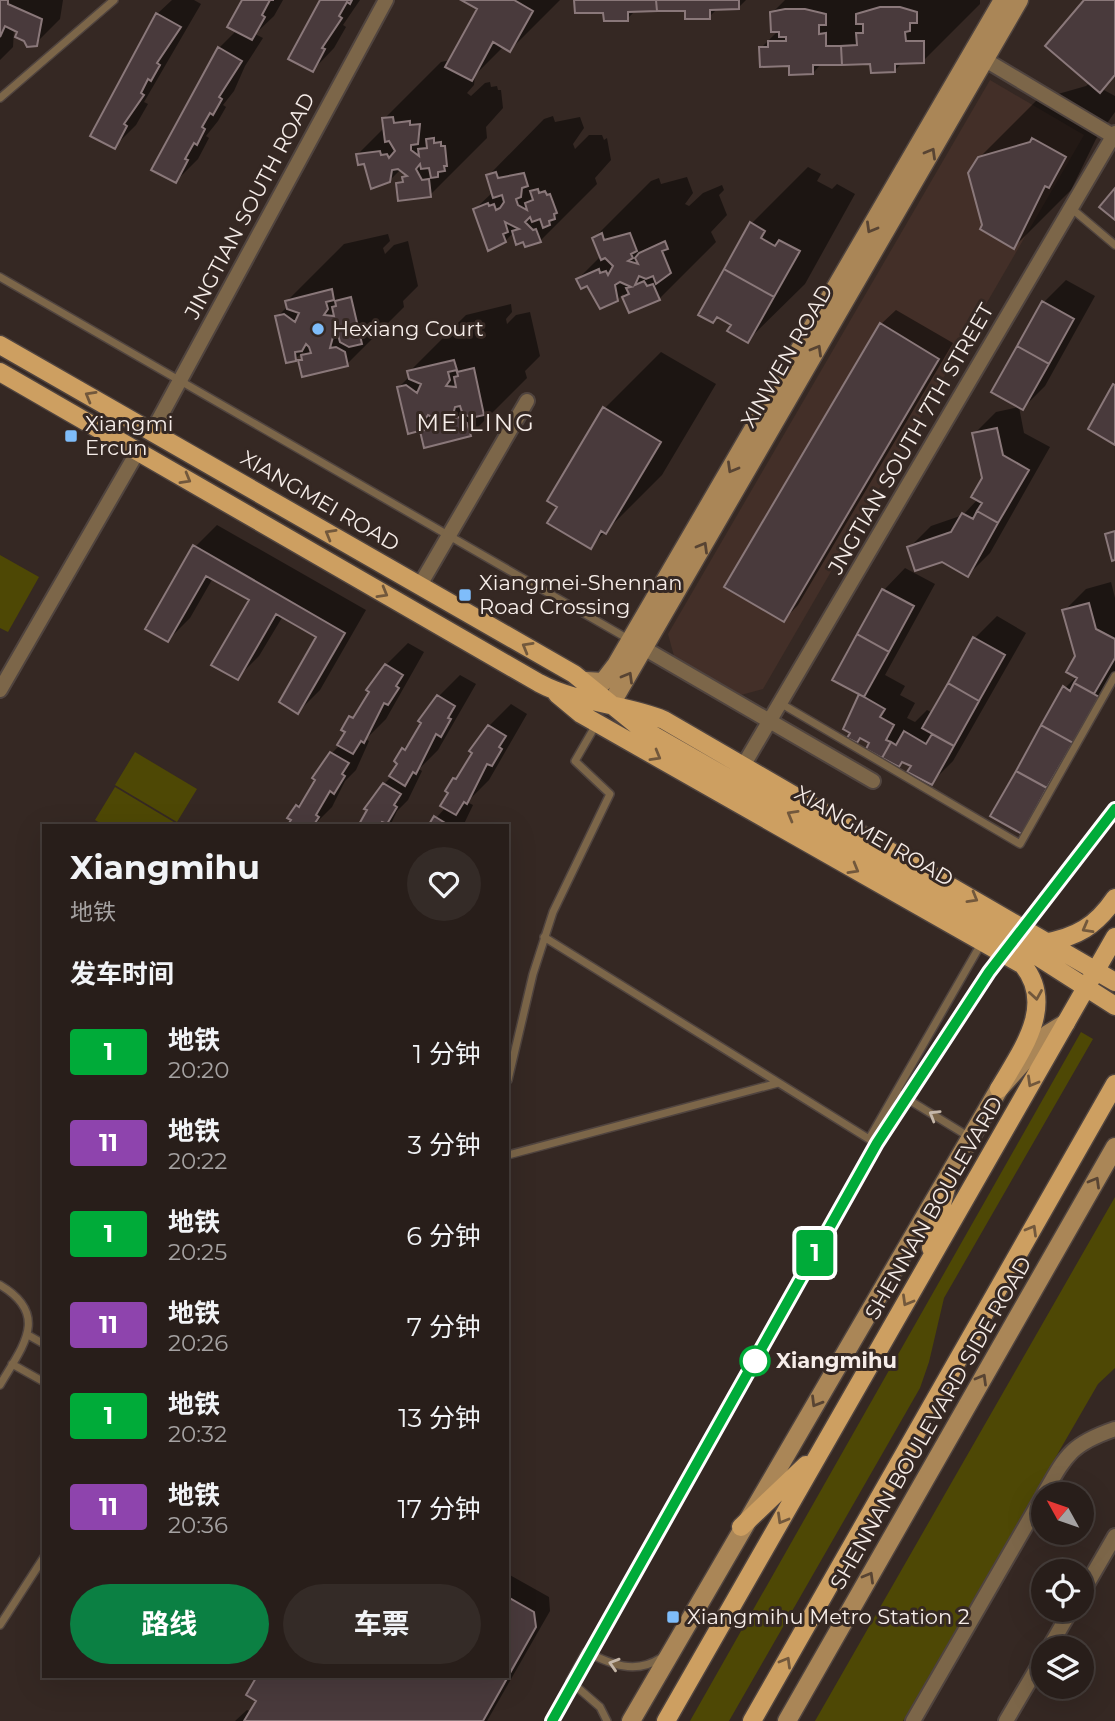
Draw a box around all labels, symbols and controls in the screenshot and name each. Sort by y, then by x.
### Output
street label: JINGTIAN SOUTH ROAD [179,88,320,324]
one-way arrow [923,148,936,161]
one-way arrow [866,221,879,234]
street label: XINWEN ROAD [735,280,838,432]
street label: JNGTIAN SOUTH 7TH STREET [822,299,999,579]
place label: Hexiang Court [332,316,484,341]
marker: Hexiang Court [310,321,326,337]
one-way arrow [809,345,822,358]
one-way arrow [85,391,97,404]
district label: MEILING [416,408,536,437]
place label: Xiangmi Ercun [85,411,173,460]
marker: Xiangmi Ercun [63,428,79,444]
street label: XIANGMEI ROAD [236,445,404,556]
one-way arrow [727,460,740,473]
one-way arrow [179,471,192,484]
one-way arrow [325,529,338,542]
one-way arrow [695,542,708,555]
place label: Xiangmei-Shennan Road Crossing [479,570,682,619]
one-way arrow [376,585,389,598]
marker: Xiangmei-Shennan Road Crossing [457,587,473,603]
one-way arrow [522,642,535,655]
one-way arrow [620,671,633,684]
one-way arrow [649,748,662,761]
street label: XIANGMEI ROAD [790,780,958,891]
one-way arrow [786,810,799,823]
text: Xiangmihu [70,847,260,887]
button: heart [407,847,481,921]
one-way arrow [847,861,859,874]
one-way arrow [965,890,978,903]
text: 地铁 [70,898,116,926]
one-way arrow [1082,920,1095,933]
text: 发车时间 [70,958,174,990]
one-way arrow [1028,989,1043,1000]
text: 地铁 [168,1024,220,1056]
text: 1 [104,1037,113,1066]
text: 1 分钟 [413,1038,481,1070]
text: 20:20 [168,1056,229,1084]
one-way arrow [1027,1074,1040,1087]
street label: SHENNAN BOULEVARD [859,1092,1008,1324]
one-way arrow [928,1111,941,1124]
text: 地铁 [168,1115,220,1147]
text: 11 [99,1128,118,1157]
text: 3 分钟 [408,1129,481,1161]
text: 20:22 [168,1147,227,1175]
one-way arrow [1087,1176,1100,1189]
text: 地铁 [168,1206,220,1238]
text: 1 [104,1219,113,1248]
text: 6 分钟 [406,1220,481,1252]
one-way arrow [1024,1225,1037,1237]
line badge: 1 [792,1230,838,1276]
text: 20:25 [168,1238,227,1266]
text: 1 [810,1238,820,1267]
street label: SHENNAN BOULEVARD SIDE ROAD [825,1252,1036,1594]
one-way arrow [902,1293,915,1306]
text: 地铁 [168,1297,220,1329]
text: 11 [99,1310,118,1339]
text: 7 分钟 [407,1311,481,1343]
text: 20:26 [168,1329,228,1357]
marker: Xiangmihu [740,1346,770,1376]
place label: Xiangmihu [776,1348,897,1373]
one-way arrow [974,1374,987,1387]
text: 地铁 [168,1388,220,1420]
one-way arrow [811,1394,824,1407]
text: 1 [104,1401,113,1430]
text: 13 分钟 [398,1402,481,1434]
text: 20:32 [168,1420,227,1448]
text: 地铁 [168,1479,220,1511]
north arrow [1031,1482,1094,1545]
map controls [1031,1482,1094,1699]
text: 11 [99,1492,118,1521]
text: 17 分钟 [397,1493,481,1525]
text: 20:36 [168,1511,228,1539]
one-way arrow [777,1512,790,1525]
button: locate [1031,1559,1094,1622]
one-way arrow [861,1571,874,1584]
button: 路线 [70,1584,269,1664]
button: 车票 [283,1584,481,1664]
place label: Xiangmihu Metro Station 2 [687,1604,970,1629]
marker: Xiangmihu Metro Station 2 [665,1609,681,1625]
button: layers [1031,1636,1094,1699]
one-way arrow [778,1656,791,1669]
one-way arrow [608,1657,620,1672]

